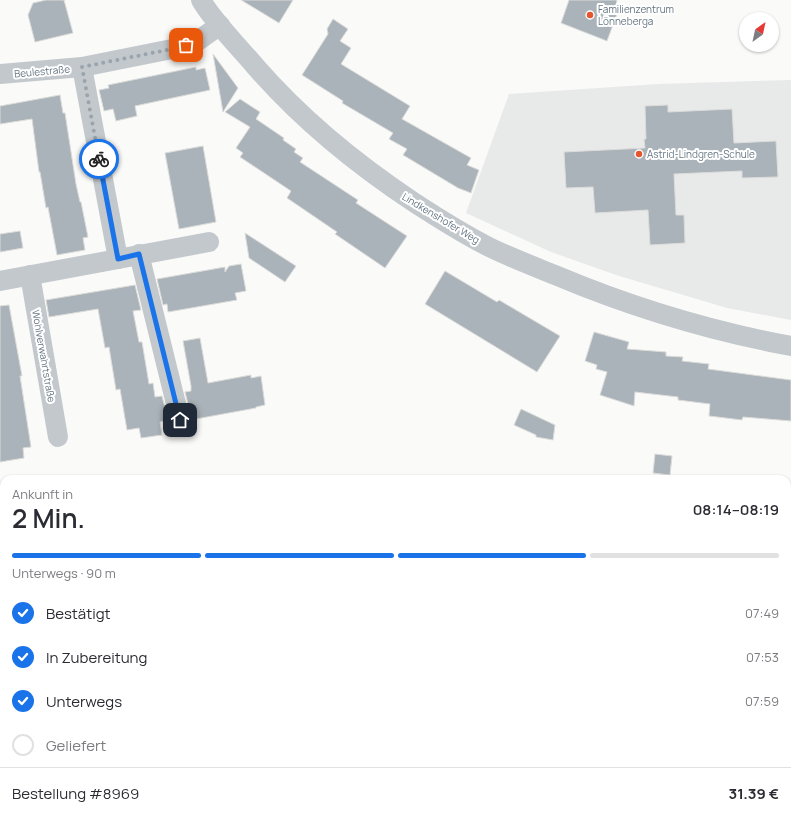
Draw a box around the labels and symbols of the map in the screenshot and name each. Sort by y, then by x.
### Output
place label: Familienzentrum Lönneberga [598,2,674,28]
marker: Familienzentrum Lönneberga [585,10,595,20]
north arrow [739,12,779,52]
pin [169,28,203,62]
street label: Beulestraße [13,62,71,80]
courier [79,139,119,179]
place label: Astrid-Lindgren-Schule [647,147,755,161]
marker: Astrid-Lindgren-Schule [634,149,644,159]
street label: Lindkenshofer Weg [400,189,482,247]
street label: Wohlverwahrtstraße [29,309,59,404]
pin [163,403,197,437]

